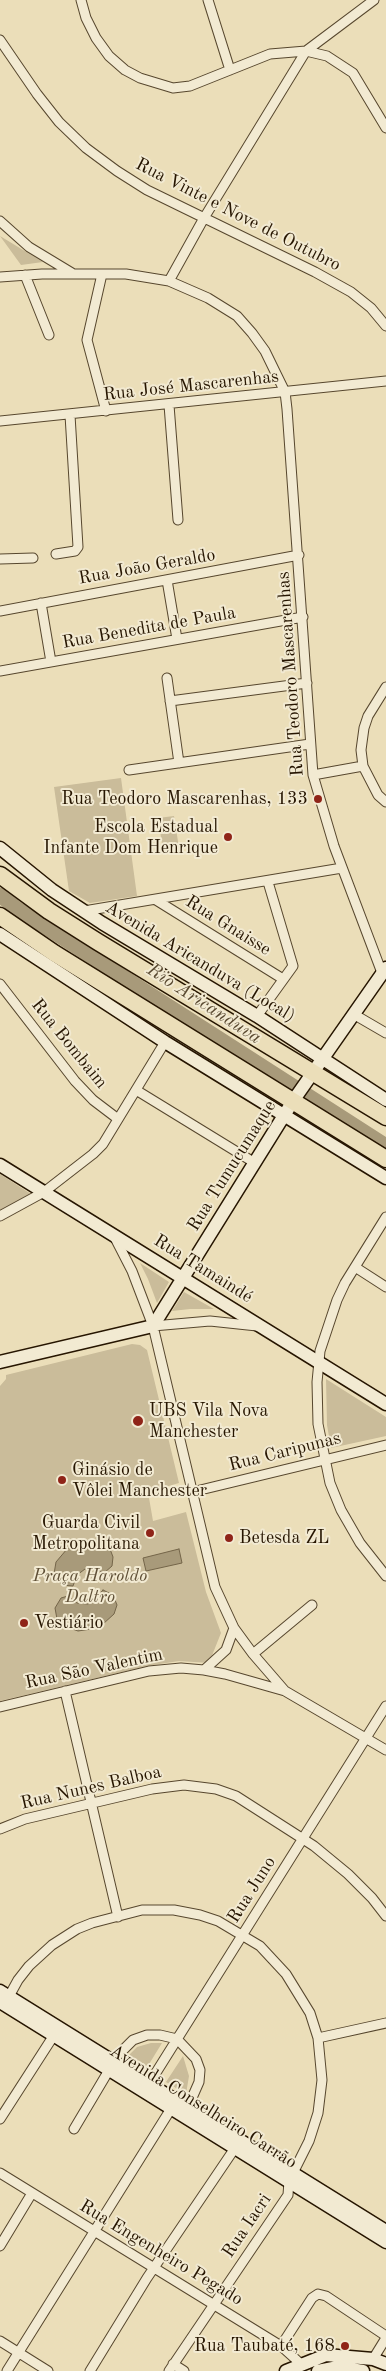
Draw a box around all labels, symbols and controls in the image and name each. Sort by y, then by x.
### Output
street label: Rua Vinte e Nove de Outubro [132,154,344,276]
street label: Rua José Mascarenhas [102,366,280,406]
street label: Rua João Geraldo [77,544,217,590]
street label: Rua Teodoro Mascarenhas [273,571,309,777]
street label: Rua Benedita de Paula [60,602,238,654]
place label: Rua Teodoro Mascarenhas, 133 [61,788,308,810]
marker: Rua Teodoro Mascarenhas, 133 [312,793,324,805]
place label: Escola Estadual Infante Dom Henrique [43,816,218,859]
marker: Escola Estadual Infante Dom Henrique [222,831,234,843]
street label: Rua Gnaisse [181,891,275,961]
street label: Avenida Aricanduva (Local) [101,897,299,1027]
water label: Rio Aricanduva [143,959,265,1049]
street label: Rua Bombaim [26,995,112,1093]
street label: Rua Tumucumaque [183,1097,281,1235]
street label: Rua Tamaindé [149,1230,257,1308]
place label: UBS Vila Nova Manchester [149,1400,268,1442]
marker: UBS Vila Nova Manchester [131,1414,145,1428]
street label: Rua Caripunas [227,1428,343,1476]
place label: Ginásio de Vôlei Manchester [72,1459,207,1502]
marker: Ginásio de Vôlei Manchester [56,1474,68,1486]
place label: Guarda Civil Metropolitana [32,1512,140,1555]
marker: Guarda Civil Metropolitana [144,1527,156,1539]
place label: Betesda ZL [239,1527,329,1549]
marker: Betesda ZL [223,1532,235,1544]
park label: Praça Haroldo Daltro [33,1565,147,1608]
place label: Vestiário [34,1612,103,1634]
marker: Vestiário [18,1617,30,1629]
street label: Rua São Valentim [23,1644,165,1694]
street label: Rua Nunes Balboa [18,1761,164,1815]
street label: Rua Juno [223,1853,281,1927]
street label: Avenida Conselheiro Carrão [105,2040,301,2174]
street label: Rua Iacri [218,2190,276,2262]
street label: Rua Engenheiro Pegado [75,2196,247,2310]
place label: Rua Taubaté, 168 [194,2335,335,2357]
marker: Rua Taubaté, 168 [339,2340,351,2352]

